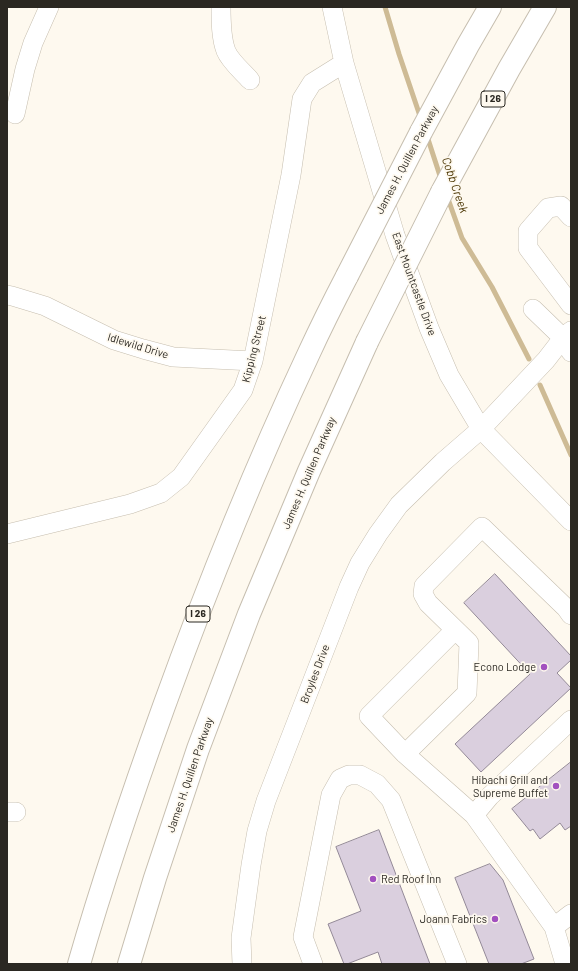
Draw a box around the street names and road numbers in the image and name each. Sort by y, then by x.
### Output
road number: I 26 [481,91,505,107]
street label: James H. Quillen Parkway [373,104,441,216]
street label: East Mountcastle Drive [389,231,439,337]
street label: Kipping Street [239,314,269,384]
street label: Idlewild Drive [106,330,170,362]
street label: James H. Quillen Parkway [279,415,339,531]
road number: I 26 [186,606,210,622]
street label: Broyles Drive [298,643,332,705]
street label: James H. Quillen Parkway [164,716,216,834]

